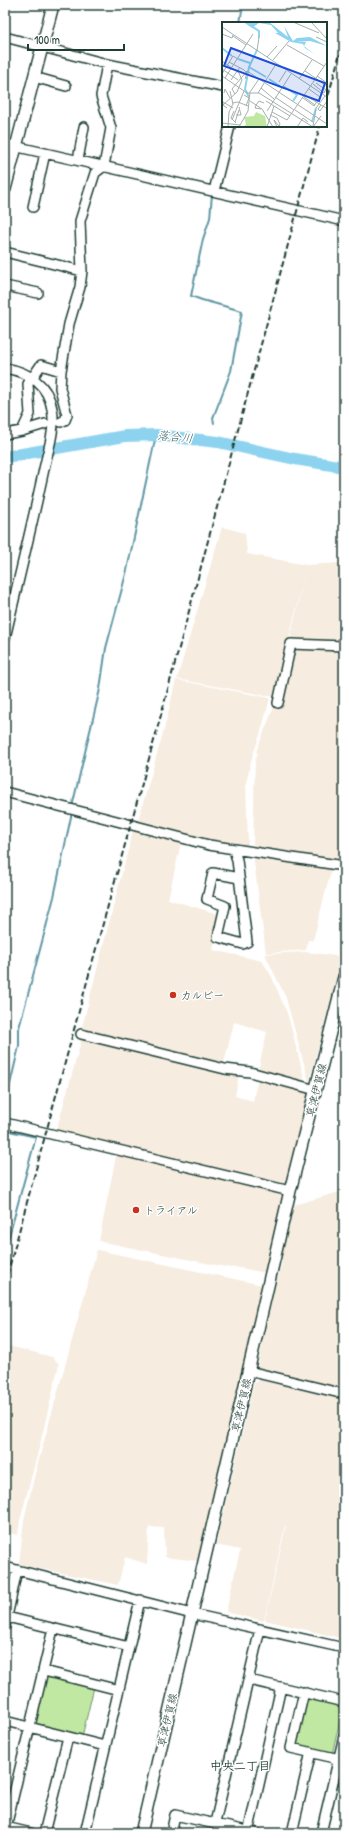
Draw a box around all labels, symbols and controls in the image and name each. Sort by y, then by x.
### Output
inset map [222,22,327,127]
scale bar [28,26,124,52]
text: 100 m [34,31,60,48]
water label: 落合川 [156,426,194,447]
place label: カルビー [181,988,224,1002]
marker: カルビー [168,990,178,1000]
street label: 草津伊賀線 [303,1062,329,1118]
place label: トライアル [144,1203,198,1217]
marker: トライアル [131,1205,141,1215]
street label: 草津伊賀線 [228,1377,254,1433]
street label: 草津伊賀線 [154,1692,180,1748]
district label: 中央二丁目 [210,1757,270,1774]

